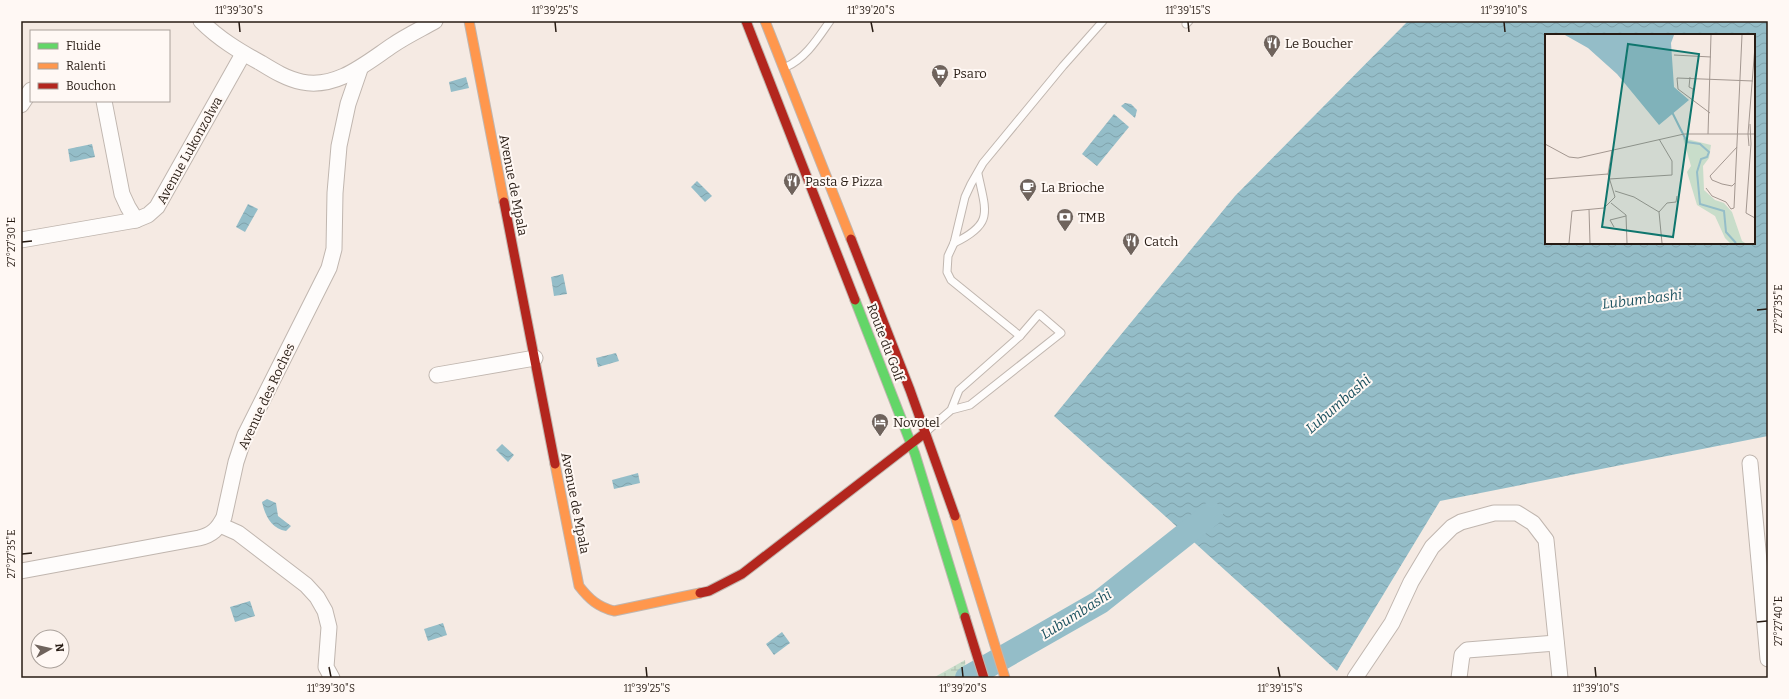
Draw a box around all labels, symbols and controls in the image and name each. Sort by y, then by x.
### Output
text: 11°39'30"S [215,5,263,17]
text: 11°39'25"S [532,5,578,17]
text: 11°39'20"S [847,5,895,17]
text: 11°39'15"S [1165,5,1211,17]
text: 11°39'10"S [1481,5,1527,17]
legend [30,30,170,102]
restaurant icon: Le Boucher [1262,33,1282,58]
inset map [1545,34,1755,244]
place label: Le Boucher [1285,36,1353,51]
text: Fluide [66,39,101,53]
text: Ralenti [66,59,106,73]
supermarket icon: Psaro [930,63,950,88]
place label: Psaro [953,66,987,81]
text: Bouchon [66,79,116,93]
street label: Avenue Lukonzolwa [154,94,225,207]
street label: Avenue de Mpala [496,133,531,237]
restaurant icon: Pasta & Pizza [782,171,802,196]
place label: Pasta & Pizza [805,174,883,189]
cafe icon: La Brioche [1018,177,1038,202]
place label: La Brioche [1041,180,1104,195]
bank icon: TMB [1055,207,1075,232]
place label: TMB [1078,210,1105,225]
text: 27°27'30"E [6,217,18,267]
restaurant icon: Catch [1121,231,1141,256]
place label: Catch [1144,234,1178,249]
text: 27°27'35"E [1773,285,1785,333]
water label: Lubumbashi [1601,286,1683,313]
street label: Route du Golf [864,301,908,384]
street label: Avenue des Roches [235,341,298,452]
water label: Lubumbashi [1302,372,1374,437]
hotel icon: Novotel [870,412,890,437]
place label: Novotel [893,415,940,430]
street label: Avenue de Mpala [558,451,593,555]
text: 27°27'35"E [6,530,18,578]
water label: Lubumbashi [1038,586,1115,643]
text: 27°27'40"E [1773,596,1785,646]
north arrow [30,629,70,669]
text: N [52,643,67,653]
text: 11°39'30"S [307,683,355,695]
text: 11°39'25"S [624,683,670,695]
text: 11°39'20"S [939,683,987,695]
text: 11°39'15"S [1257,683,1303,695]
text: 11°39'10"S [1573,683,1619,695]

